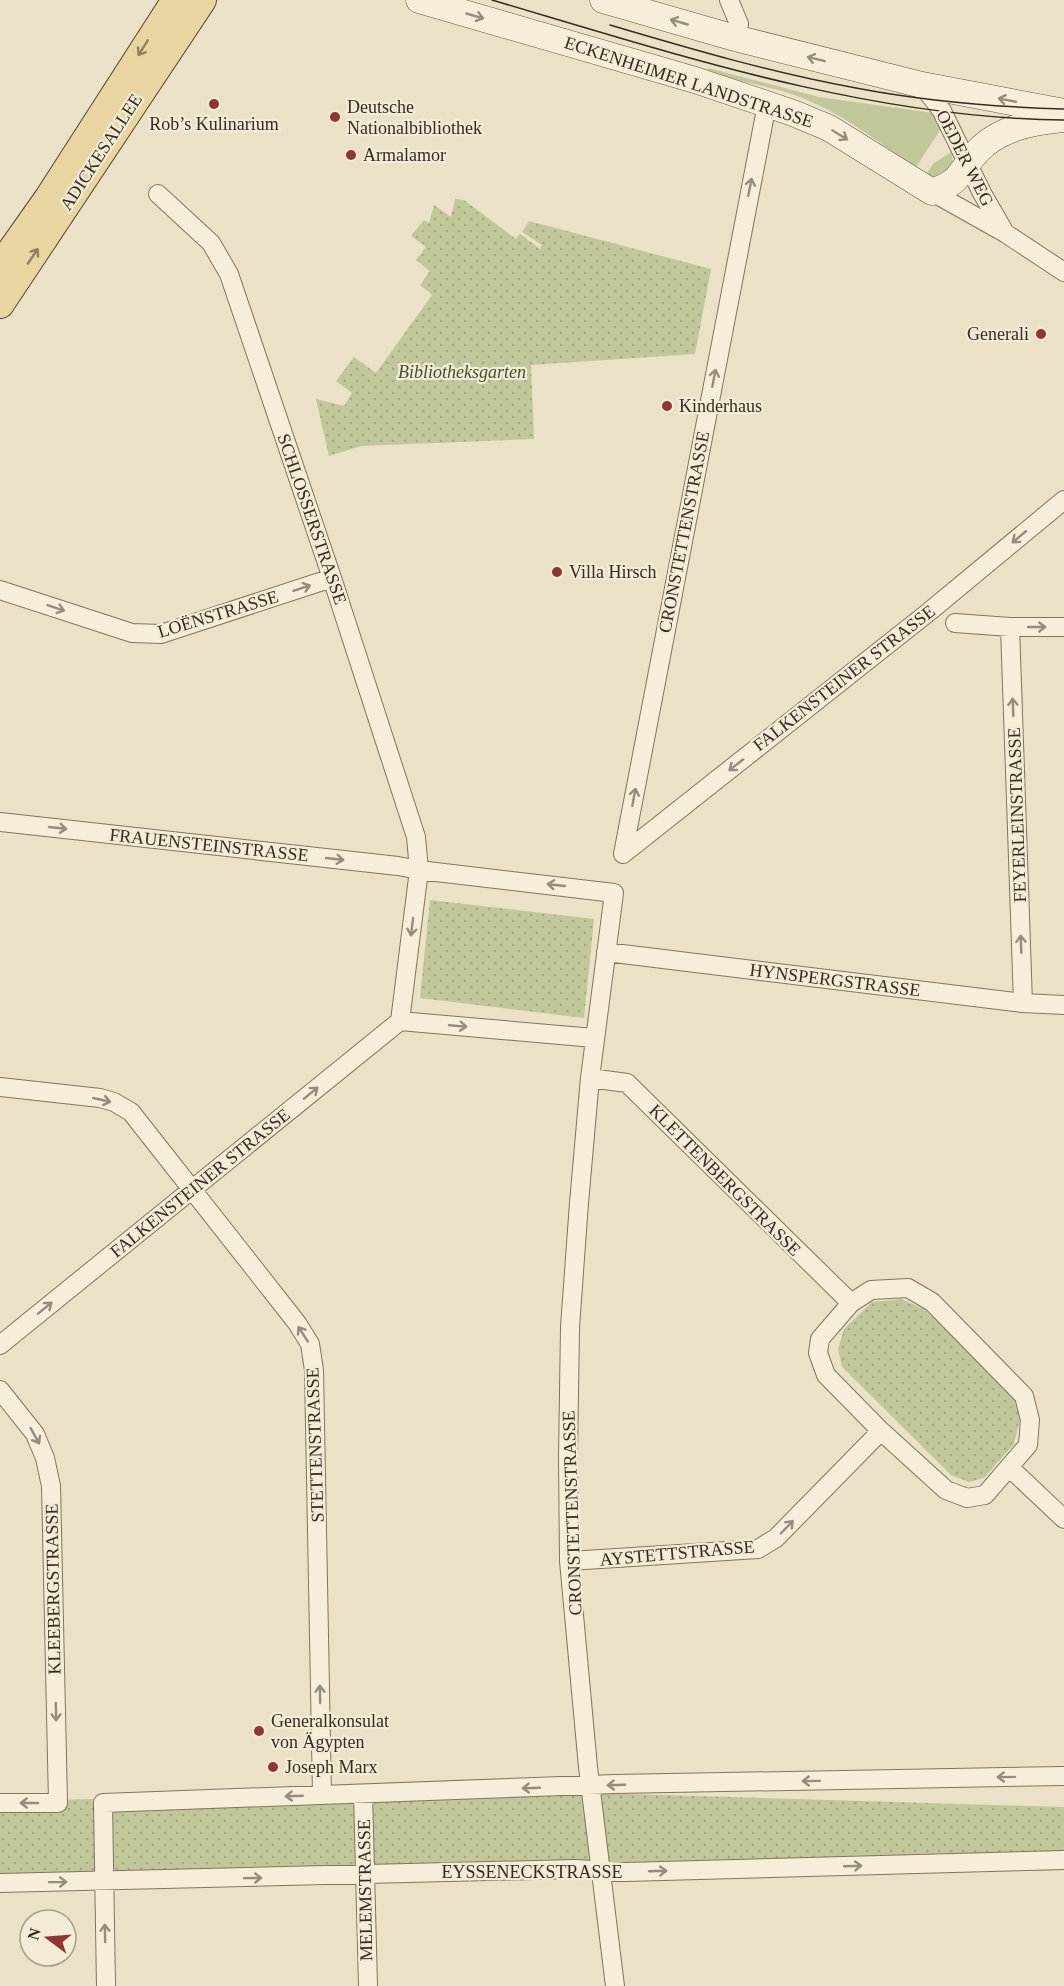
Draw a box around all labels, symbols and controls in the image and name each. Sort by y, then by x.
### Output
one-way arrow [465,11,484,22]
one-way arrow [670,16,689,27]
street label: ECKENHEIMER LANDSTRASSE [562,32,816,132]
one-way arrow [137,40,149,56]
one-way arrow [807,52,826,64]
street label: ADICKESALLEE [56,90,146,214]
one-way arrow [997,94,1017,105]
marker: Rob’s Kulinarium [207,97,221,111]
place label: Deutsche Nationalbibliothek [347,97,482,138]
street label: OEDER WEG [932,107,998,209]
marker: Deutsche Nationalbibliothek [328,110,342,124]
place label: Rob’s Kulinarium [149,114,279,134]
one-way arrow [831,129,848,141]
place label: Armalamor [363,145,446,165]
marker: Armalamor [344,148,358,162]
one-way arrow [745,178,756,197]
one-way arrow [27,248,39,264]
place label: Generali [967,324,1029,344]
marker: Generali [1034,327,1048,341]
park label: Bibliotheksgarten [398,362,526,382]
one-way arrow [709,369,720,389]
place label: Kinderhaus [679,396,762,416]
marker: Kinderhaus [660,399,674,413]
street label: CRONSTETTENSTRASSE [655,429,713,635]
street label: SCHLOSSERSTRASSE [273,431,351,607]
one-way arrow [1012,530,1027,544]
place label: Villa Hirsch [569,562,656,582]
marker: Villa Hirsch [550,565,564,579]
one-way arrow [292,582,311,593]
street label: LOËNSTRASSE [155,586,281,642]
street label: FALKENSTEINER STRASSE [749,601,939,755]
one-way arrow [46,604,65,615]
one-way arrow [1027,621,1047,633]
one-way arrow [1007,698,1019,718]
street label: FEYERLEINSTRASSE [1004,727,1030,903]
one-way arrow [728,758,744,771]
one-way arrow [629,788,640,807]
one-way arrow [48,823,68,834]
street label: FRAUENSTEINSTRASSE [108,825,310,865]
one-way arrow [325,854,345,865]
one-way arrow [547,879,567,890]
one-way arrow [406,916,417,936]
one-way arrow [1016,935,1027,955]
street label: HYNSPERGSTRASSE [748,960,922,1000]
one-way arrow [448,1021,468,1032]
one-way arrow [303,1087,319,1100]
one-way arrow [93,1094,112,1106]
street label: KLETTENBERGSTRASSE [645,1100,805,1260]
street label: FALKENSTEINER STRASSE [106,1104,294,1262]
one-way arrow [37,1302,53,1315]
one-way arrow [297,1325,310,1342]
street label: STETTENSTRASSE [302,1367,328,1523]
street label: CRONSTETTENSTRASSE [558,1410,586,1616]
one-way arrow [30,1427,41,1445]
street label: KLEEBERGSTRASSE [42,1503,64,1675]
one-way arrow [780,1519,795,1534]
street label: AYSTETTSTRASSE [599,1536,755,1570]
one-way arrow [314,1685,326,1705]
one-way arrow [50,1702,61,1722]
place label: Generalkonsulat von Ägypten [271,1711,389,1752]
marker: Generalkonsulat von Ägypten [252,1724,266,1738]
place label: Joseph Marx [285,1757,378,1777]
marker: Joseph Marx [266,1760,280,1774]
one-way arrow [996,1771,1016,1783]
one-way arrow [801,1775,821,1787]
one-way arrow [606,1779,626,1790]
one-way arrow [522,1782,542,1794]
one-way arrow [285,1790,305,1801]
one-way arrow [19,1797,39,1809]
street label: MELEMSTRASSE [354,1819,376,1961]
one-way arrow [843,1860,863,1871]
street label: EYSSENECKSTRASSE [441,1862,623,1882]
one-way arrow [648,1865,668,1877]
one-way arrow [243,1872,263,1883]
one-way arrow [48,1876,68,1888]
north arrow [18,1908,78,1968]
one-way arrow [99,1924,111,1944]
text: N [24,1926,44,1942]

